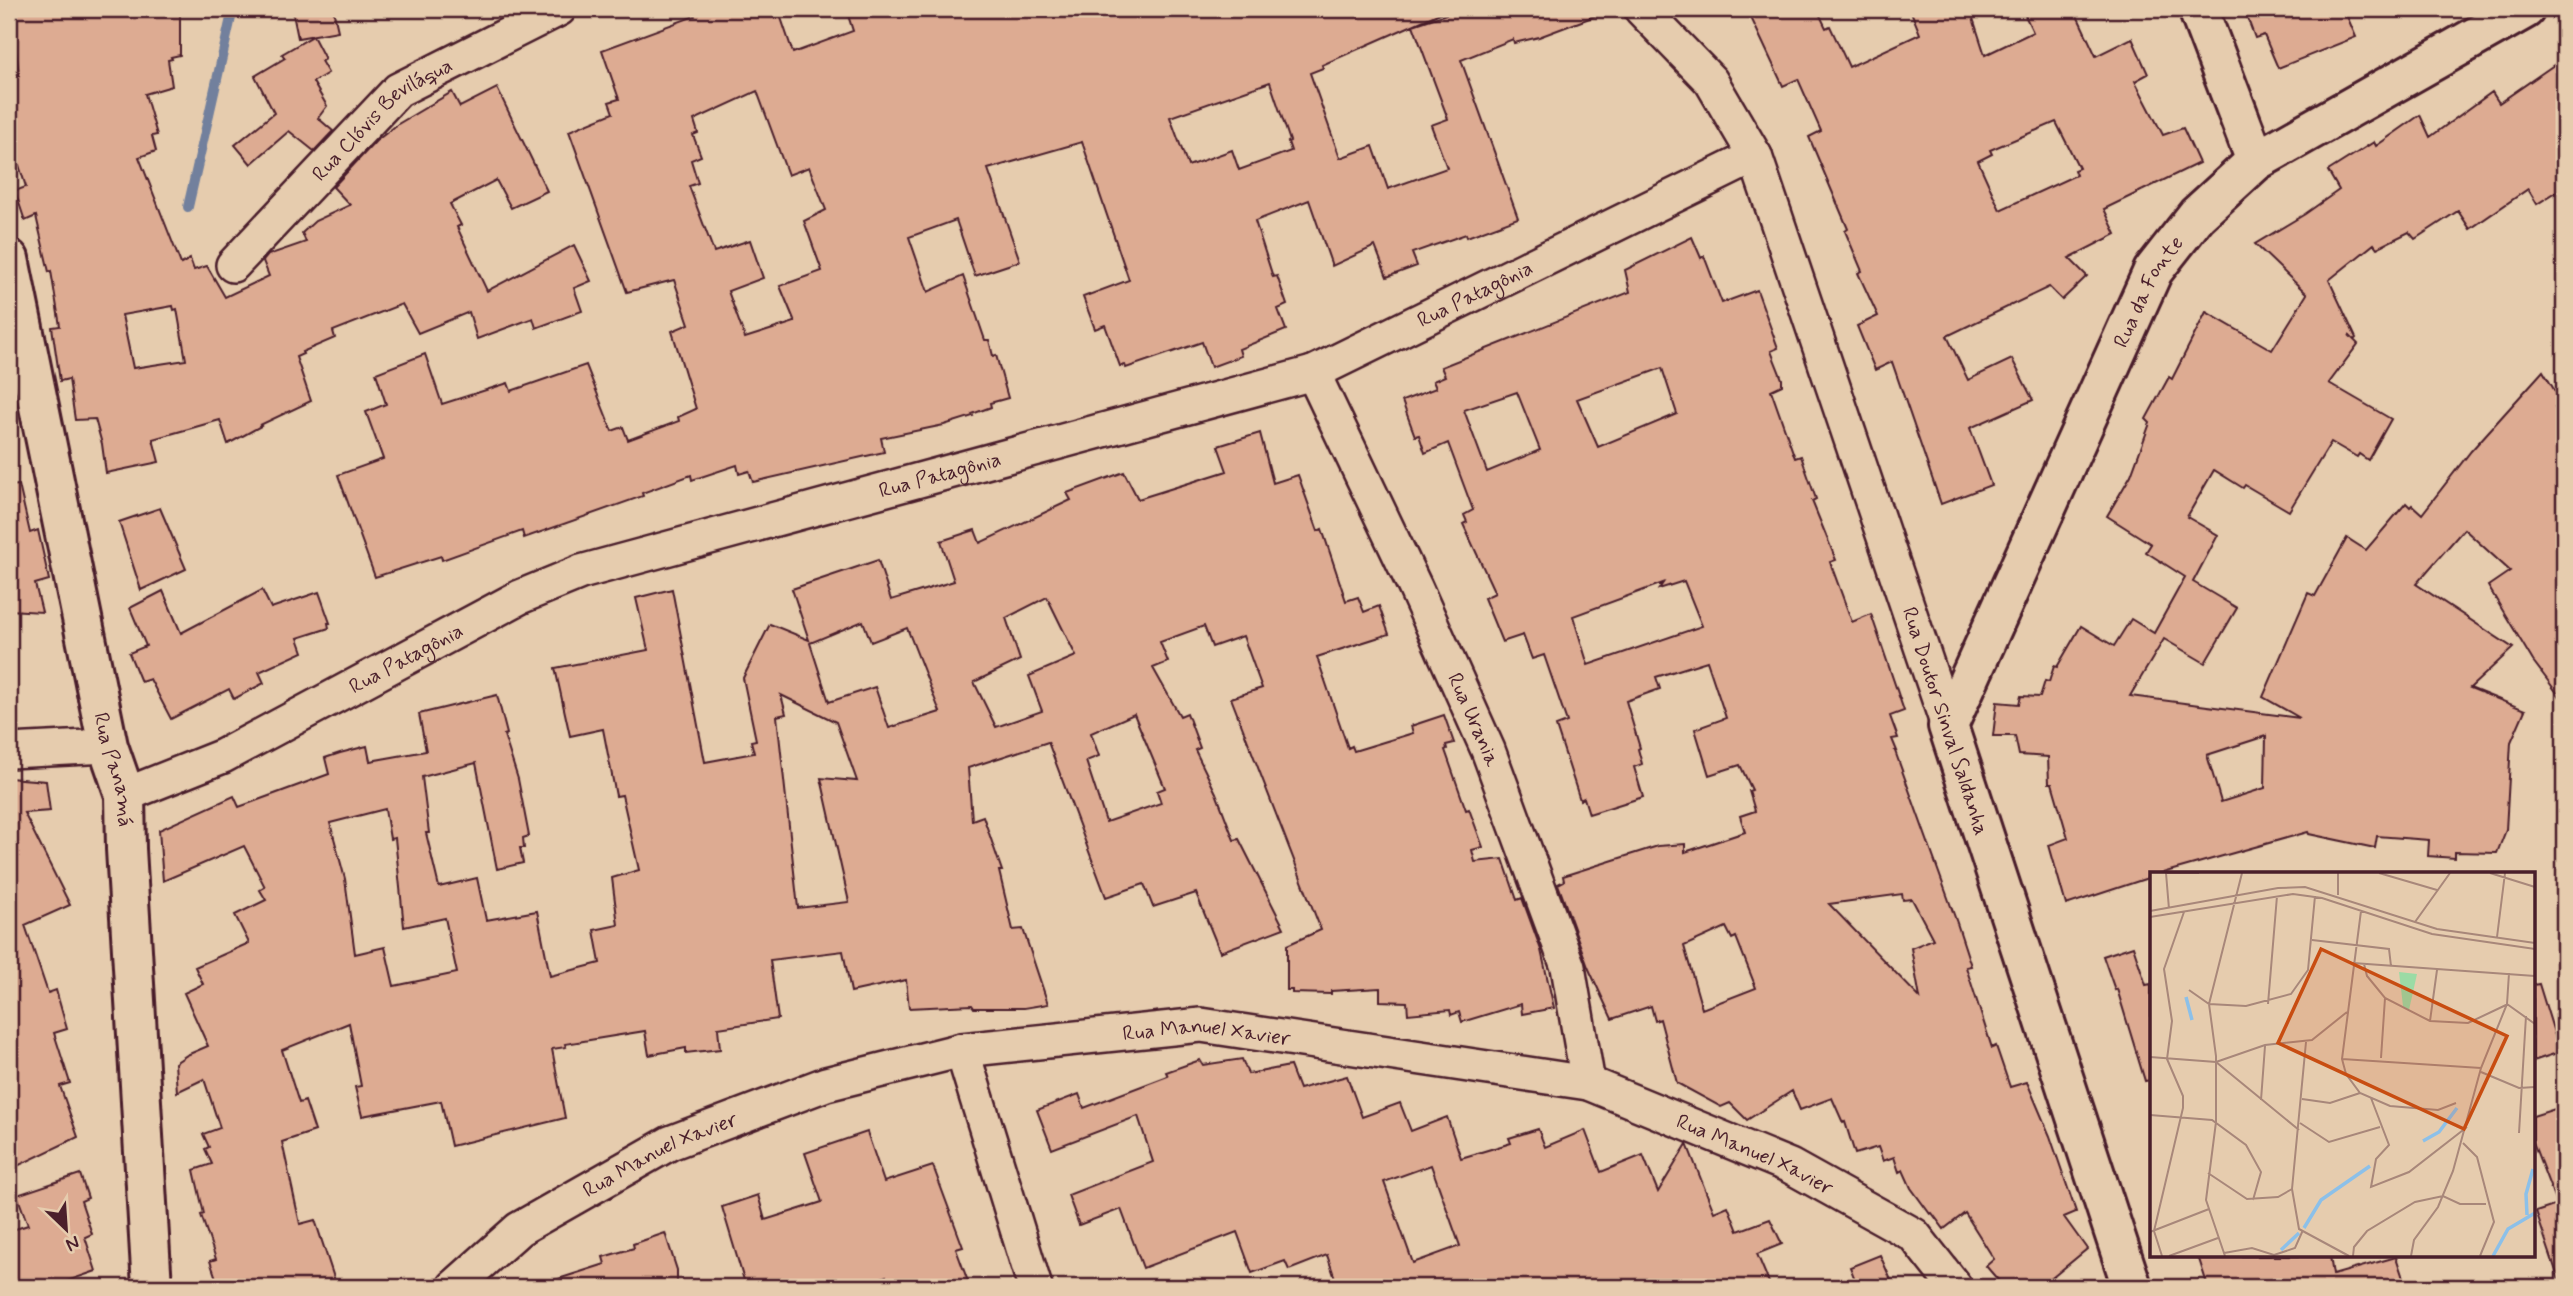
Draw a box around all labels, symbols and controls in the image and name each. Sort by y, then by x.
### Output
street label: Rua Clóvis Beviláqua [306,52,458,188]
street label: Rua da Fonte [2107,230,2191,352]
street label: Rua Patagônia [1413,254,1538,335]
street label: Rua Patagônia [876,445,1004,505]
street label: Rua Doutor Sinval Saldanha [1895,604,1995,839]
street label: Rua Patagônia [344,617,468,701]
street label: Rua Urania [1440,669,1506,771]
street label: Rua Panamá [87,710,139,828]
inset map [2150,872,2534,1258]
street label: Rua Manuel Xavier [1121,1012,1293,1053]
street label: Rua Manuel Xavier [578,1106,742,1205]
street label: Rua Manuel Xavier [1672,1108,1838,1202]
north arrow [32,1194,102,1264]
text: N [62,1229,84,1257]

